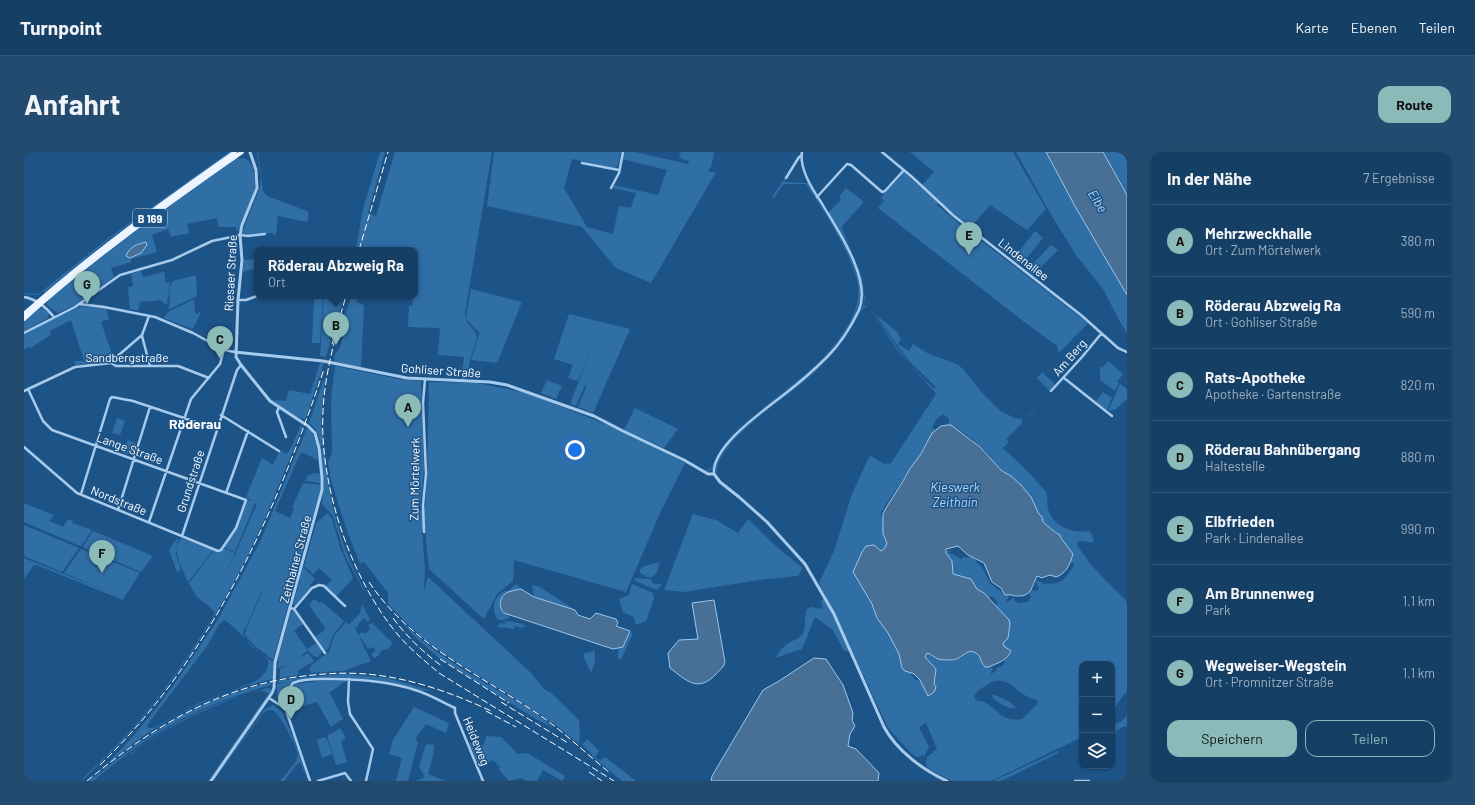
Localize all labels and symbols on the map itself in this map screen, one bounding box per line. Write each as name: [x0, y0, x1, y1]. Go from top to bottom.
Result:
water label: Elbe: [1085, 187, 1111, 216]
road number: B 169: [133, 209, 167, 227]
pin: E: [956, 222, 982, 255]
street label: Riesaer Straße: [221, 234, 239, 312]
street label: Lindenallee: [996, 235, 1052, 283]
pin: G: [74, 271, 100, 304]
pin: B: [323, 312, 349, 345]
pin: C: [207, 326, 233, 359]
street label: Am Berg: [1049, 336, 1089, 378]
street label: Sandbergstraße: [85, 350, 169, 364]
street label: Gohliser Straße: [401, 360, 481, 380]
pin: A: [395, 394, 421, 427]
district label: Röderau: [169, 415, 221, 432]
street label: Lange Straße: [95, 430, 165, 466]
street label: Zum Mörtelwerk: [406, 437, 422, 521]
your location: [565, 440, 585, 460]
street label: Grundstraße: [173, 448, 207, 514]
water label: Kieswerk Zeithain: [930, 479, 981, 510]
street label: Nordstraße: [89, 482, 149, 518]
street label: Zeithainer Straße: [277, 513, 313, 605]
pin: F: [89, 540, 115, 573]
pin: D: [278, 686, 304, 719]
street label: Heideweg: [461, 715, 493, 767]

